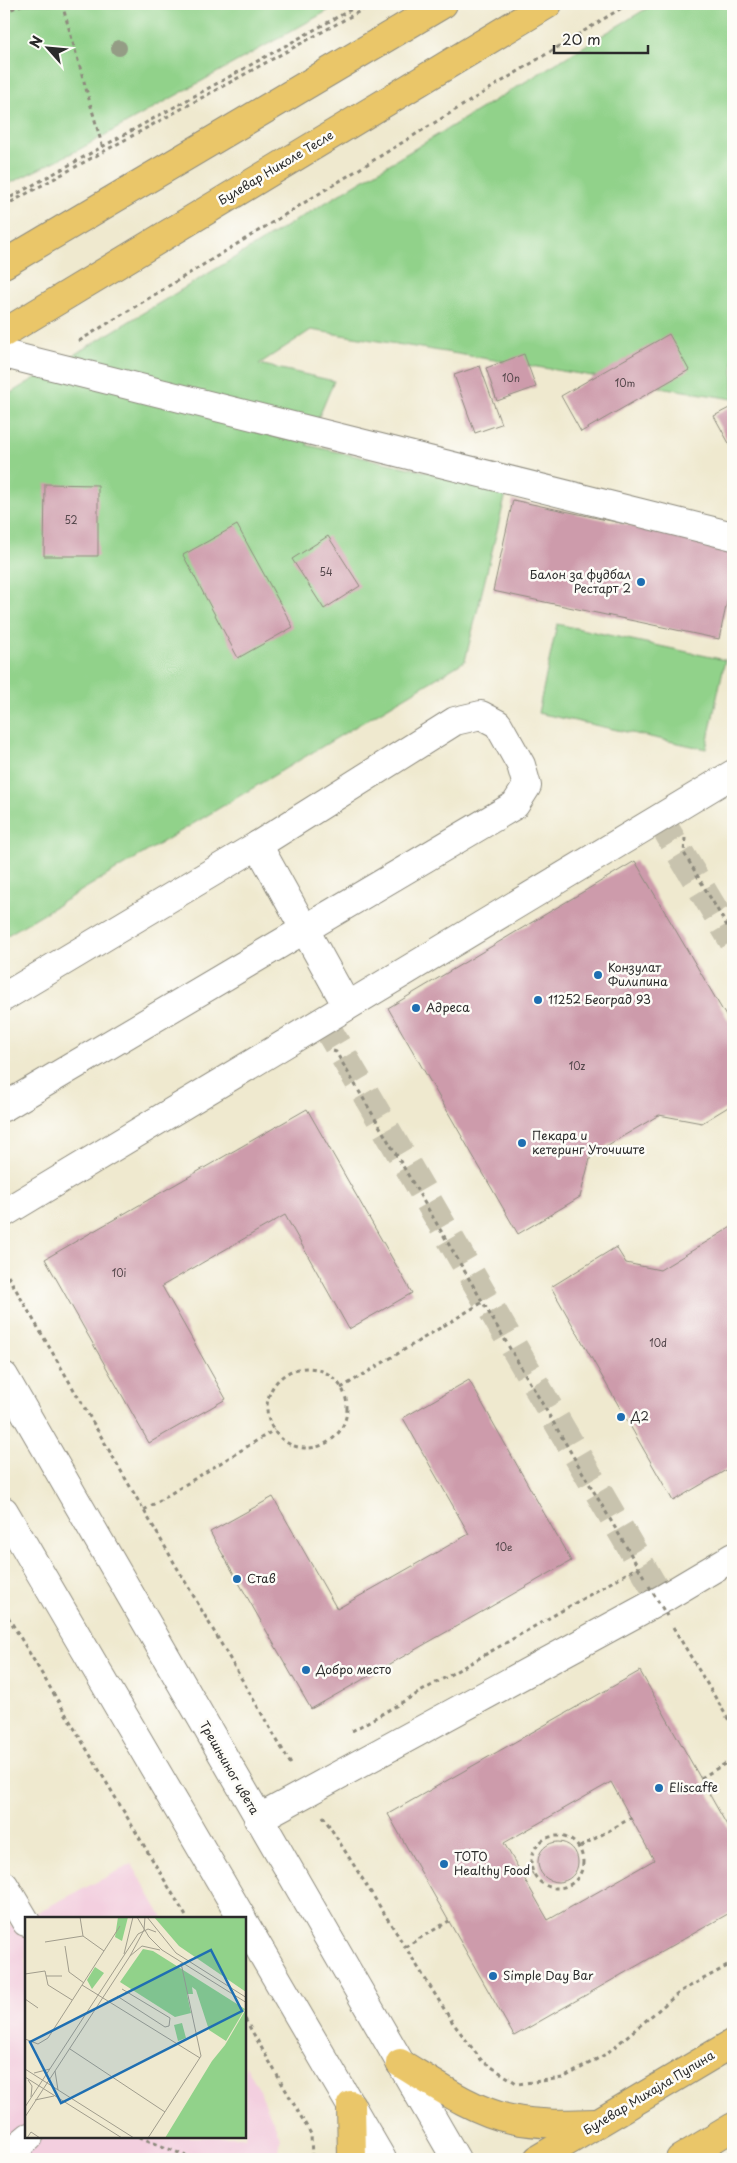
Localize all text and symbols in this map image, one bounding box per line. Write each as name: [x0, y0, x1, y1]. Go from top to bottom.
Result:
north arrow: [22, 22, 72, 72]
scale bar: [554, 22, 648, 54]
text: 20 m: [562, 27, 601, 50]
text: N: [24, 32, 48, 52]
street label: Булевар Николе Тесле: [214, 125, 337, 209]
house number: 10n: [502, 370, 520, 385]
house number: 10m: [615, 375, 635, 390]
house number: 52: [64, 512, 78, 527]
house number: 54: [319, 564, 333, 579]
place label: Балон за фудбал Рестарт 2: [530, 565, 631, 597]
marker: Балон за фудбал Рестарт 2: [635, 576, 647, 588]
place label: Конзулат Филипина: [608, 958, 668, 990]
marker: Конзулат Филипина: [592, 969, 604, 981]
place label: 11252 Београд 93: [548, 990, 651, 1008]
marker: 11252 Београд 93: [532, 994, 544, 1006]
place label: Адреса: [426, 998, 470, 1016]
marker: Адреса: [410, 1002, 422, 1014]
house number: 10z: [569, 1058, 586, 1073]
place label: Пекара и кетеринг Уточиште: [532, 1126, 645, 1158]
marker: Пекара и кетеринг Уточиште: [516, 1137, 528, 1149]
house number: 10i: [112, 1265, 126, 1280]
house number: 10d: [649, 1335, 667, 1350]
place label: Д2: [630, 1407, 649, 1425]
marker: Д2: [615, 1411, 627, 1423]
house number: 10e: [495, 1539, 513, 1554]
place label: Став: [247, 1569, 276, 1587]
marker: Став: [231, 1573, 243, 1585]
place label: Добро место: [315, 1660, 392, 1678]
marker: Добро место: [300, 1664, 312, 1676]
street label: Трешњиног цвета: [196, 1717, 264, 1818]
place label: Eliscaffe: [669, 1778, 718, 1796]
marker: Eliscaffe: [653, 1782, 665, 1794]
place label: TOTO Healthy Food: [454, 1847, 530, 1879]
marker: TOTO Healthy Food: [438, 1858, 450, 1870]
inset map: [25, 1917, 246, 2138]
place label: Simple Day Bar: [503, 1966, 594, 1984]
marker: Simple Day Bar: [487, 1970, 499, 1982]
street label: Булевар Михајла Пупина: [579, 2045, 718, 2139]

